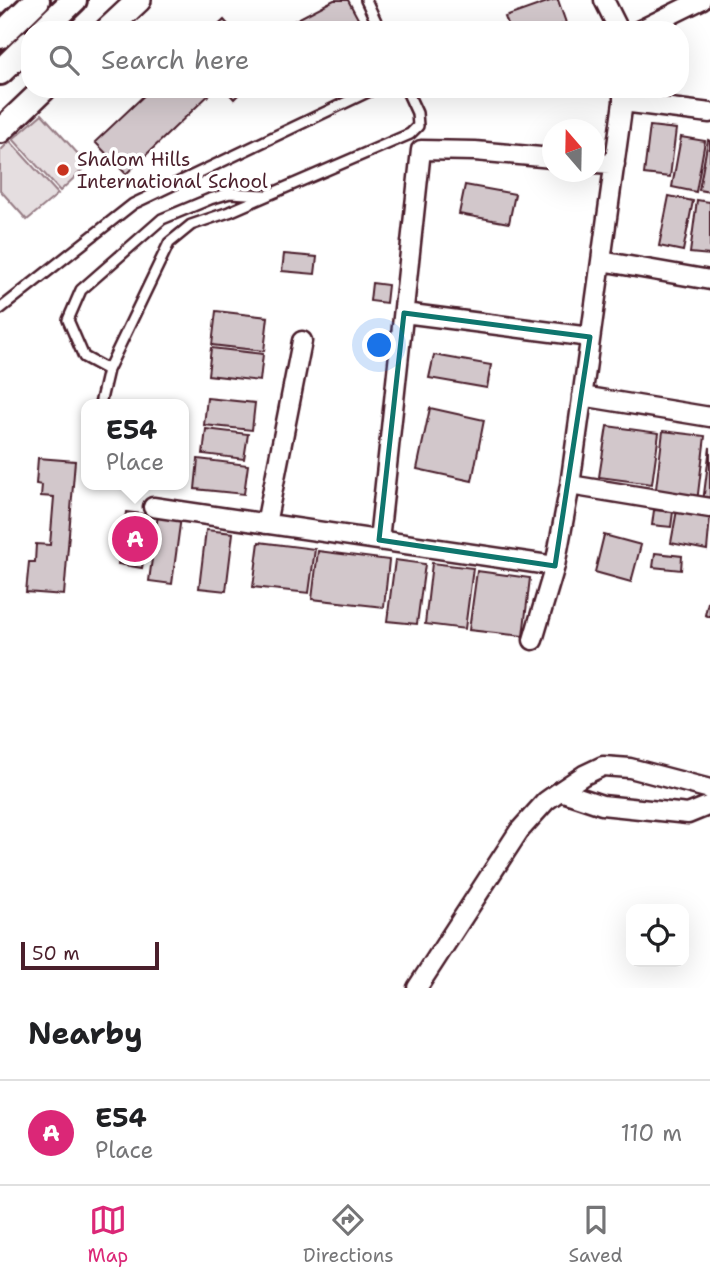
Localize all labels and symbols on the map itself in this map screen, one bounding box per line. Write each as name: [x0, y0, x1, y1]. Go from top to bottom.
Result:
north arrow: [542, 119, 605, 182]
place label: Shalom Hills International School: [77, 147, 268, 194]
marker: Shalom Hills International School: [55, 162, 71, 178]
your location: [362, 328, 396, 362]
pin: A: [112, 513, 158, 565]
scale bar: [21, 939, 159, 971]

